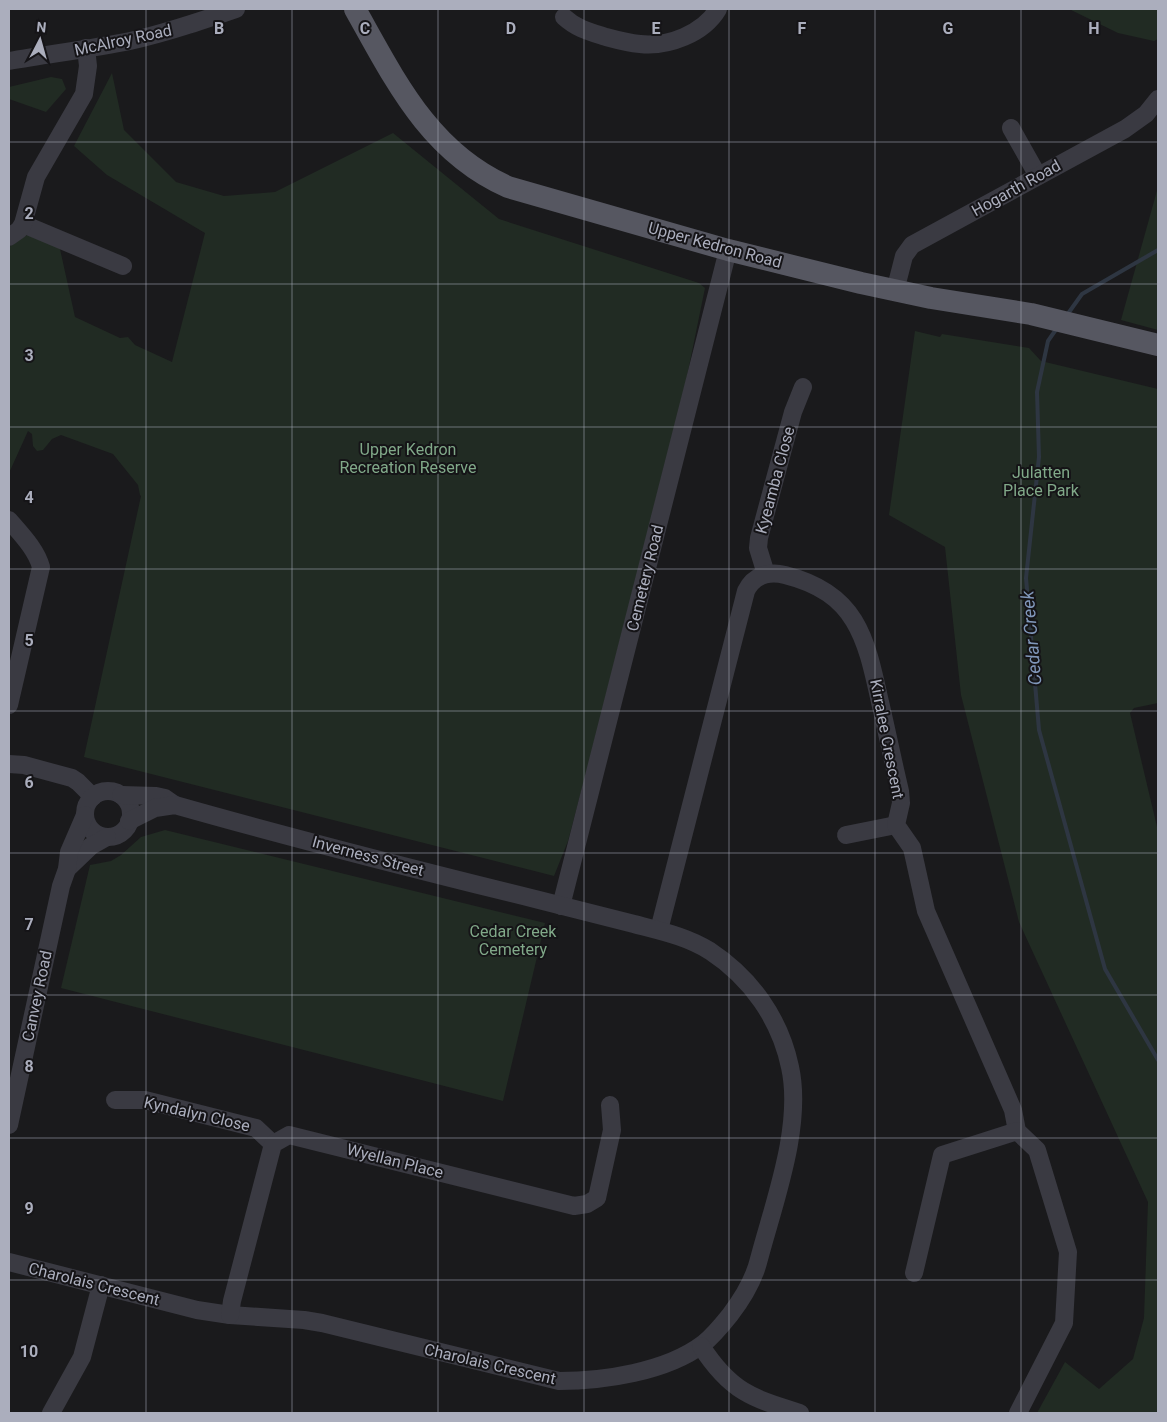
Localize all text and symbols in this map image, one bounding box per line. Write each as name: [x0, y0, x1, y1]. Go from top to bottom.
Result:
north arrow: [15, 15, 65, 65]
text: N: [36, 19, 47, 36]
text: B: [214, 19, 224, 38]
text: C: [360, 19, 370, 38]
text: D: [506, 19, 516, 38]
text: E: [652, 19, 661, 38]
text: F: [798, 19, 807, 38]
text: G: [943, 19, 954, 38]
text: H: [1088, 19, 1100, 38]
street label: McAlroy Road: [73, 20, 173, 60]
street label: Hogarth Road: [968, 156, 1064, 220]
text: 2: [24, 204, 34, 223]
street label: Upper Kedron Road: [646, 218, 784, 272]
text: 3: [24, 346, 34, 365]
street label: Kyeamba Close: [752, 424, 798, 536]
park label: Upper Kedron Recreation Reserve: [339, 440, 477, 477]
park label: Julatten Place Park: [1003, 463, 1080, 500]
text: 4: [24, 488, 34, 507]
street label: Cemetery Road: [623, 523, 667, 633]
water label: Cedar Creek: [1016, 589, 1046, 686]
text: 5: [24, 631, 34, 650]
street label: Kirralee Crescent: [866, 678, 908, 800]
text: 6: [24, 773, 34, 792]
street label: Inverness Street: [310, 832, 426, 880]
text: 7: [24, 915, 34, 934]
park label: Cedar Creek Cemetery: [470, 922, 557, 959]
street label: Canvey Road: [18, 949, 56, 1043]
text: 8: [24, 1057, 34, 1076]
street label: Kyndalyn Close: [142, 1093, 252, 1135]
street label: Wyellan Place: [345, 1140, 445, 1182]
text: 9: [24, 1199, 34, 1218]
street label: Charolais Crescent: [27, 1259, 161, 1309]
street label: Charolais Crescent: [422, 1340, 558, 1388]
text: 10: [20, 1342, 38, 1361]

